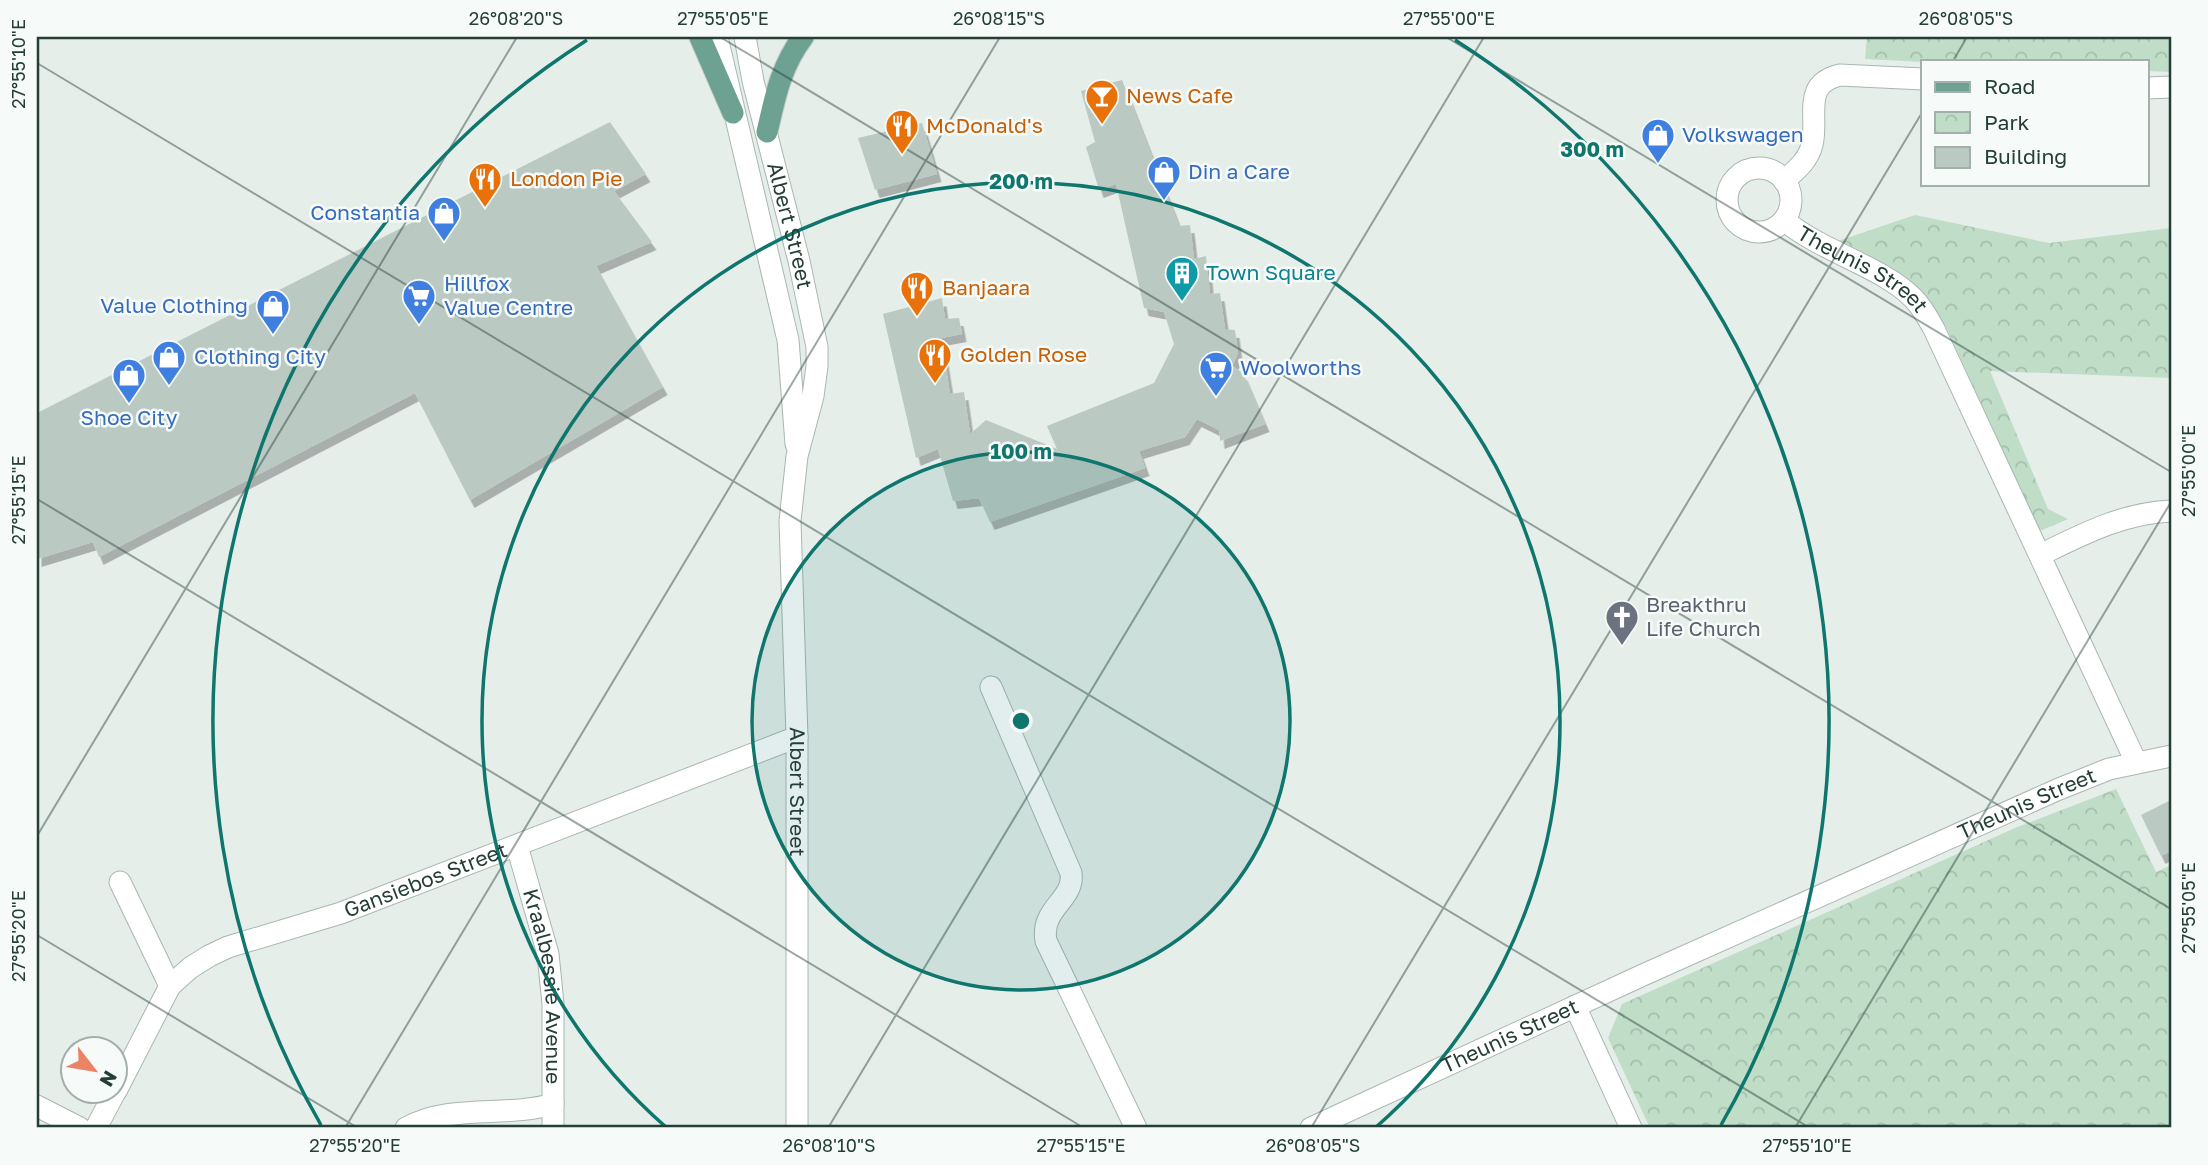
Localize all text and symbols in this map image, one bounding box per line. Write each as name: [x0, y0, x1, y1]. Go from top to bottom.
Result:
text: 26°08'20"S: [469, 7, 563, 29]
text: 27°55'05"E: [677, 7, 769, 29]
text: 26°08'15"S: [953, 7, 1045, 29]
text: 27°55'00"E: [1403, 7, 1495, 29]
text: 26°08'05"S: [1919, 7, 2013, 29]
text: 27°55'10"E: [7, 19, 29, 109]
legend: [1921, 60, 2148, 186]
text: Road: [1984, 73, 2035, 99]
bar icon: News Cafe: [1083, 77, 1121, 126]
place label: News Cafe: [1126, 82, 1233, 108]
restaurant icon: McDonald's: [883, 107, 921, 156]
text: Park: [1984, 109, 2030, 135]
place label: McDonald's: [926, 112, 1043, 138]
shop icon: Volkswagen: [1639, 116, 1677, 165]
place label: Volkswagen: [1682, 121, 1804, 147]
text: 300 m: [1560, 136, 1624, 162]
text: Building: [1984, 143, 2067, 169]
shop icon: Din a Care: [1145, 153, 1183, 202]
place label: Din a Care: [1188, 158, 1290, 184]
street label: Albert Street: [762, 159, 819, 291]
restaurant icon: London Pie: [466, 160, 504, 209]
place label: London Pie: [510, 165, 623, 191]
text: 200 m: [989, 168, 1053, 194]
shop icon: Constantia: [425, 194, 463, 243]
place label: Constantia: [310, 199, 420, 225]
street label: Theunis Street: [1793, 219, 1934, 317]
building icon: Town Square: [1163, 254, 1201, 303]
place label: Town Square: [1206, 259, 1336, 285]
restaurant icon: Banjaara: [898, 269, 936, 318]
place label: Hillfox Value Centre: [444, 270, 573, 320]
place label: Banjaara: [942, 274, 1030, 300]
supermarket icon: Hillfox Value Centre: [400, 277, 438, 326]
shop icon: Value Clothing: [254, 287, 292, 336]
place label: Value Clothing: [100, 292, 248, 318]
restaurant icon: Golden Rose: [916, 336, 954, 385]
shop icon: Clothing City: [150, 338, 188, 387]
place label: Golden Rose: [960, 341, 1087, 367]
place label: Clothing City: [194, 343, 326, 369]
supermarket icon: Woolworths: [1197, 349, 1235, 398]
place label: Woolworths: [1240, 354, 1362, 380]
shop icon: Shoe City: [110, 356, 148, 405]
place label: Shoe City: [81, 404, 178, 430]
text: 27°55'00"E: [2177, 425, 2199, 517]
text: 100 m: [990, 438, 1052, 464]
text: 27°55'15"E: [7, 455, 29, 545]
place label: Breakthru Life Church: [1646, 591, 1761, 641]
church icon: Breakthru Life Church: [1603, 598, 1641, 647]
centre of rings: [1009, 709, 1033, 733]
street label: Albert Street: [785, 726, 811, 857]
street label: Theunis Street: [1954, 762, 2099, 845]
street label: Gansiebos Street: [340, 836, 510, 923]
text: 27°55'05"E: [2177, 862, 2199, 954]
street label: Kraalbessie Avenue: [518, 886, 567, 1084]
text: 27°55'20"E: [7, 890, 29, 982]
street label: Theunis Street: [1437, 993, 1582, 1078]
north arrow: [60, 1036, 130, 1106]
text: N: [95, 1067, 123, 1091]
text: 27°55'20"E: [309, 1134, 401, 1156]
text: 26°08'10"S: [783, 1134, 875, 1156]
text: 27°55'15"E: [1036, 1134, 1126, 1156]
text: 26°08'05"S: [1266, 1134, 1360, 1156]
text: 27°55'10"E: [1762, 1134, 1852, 1156]

